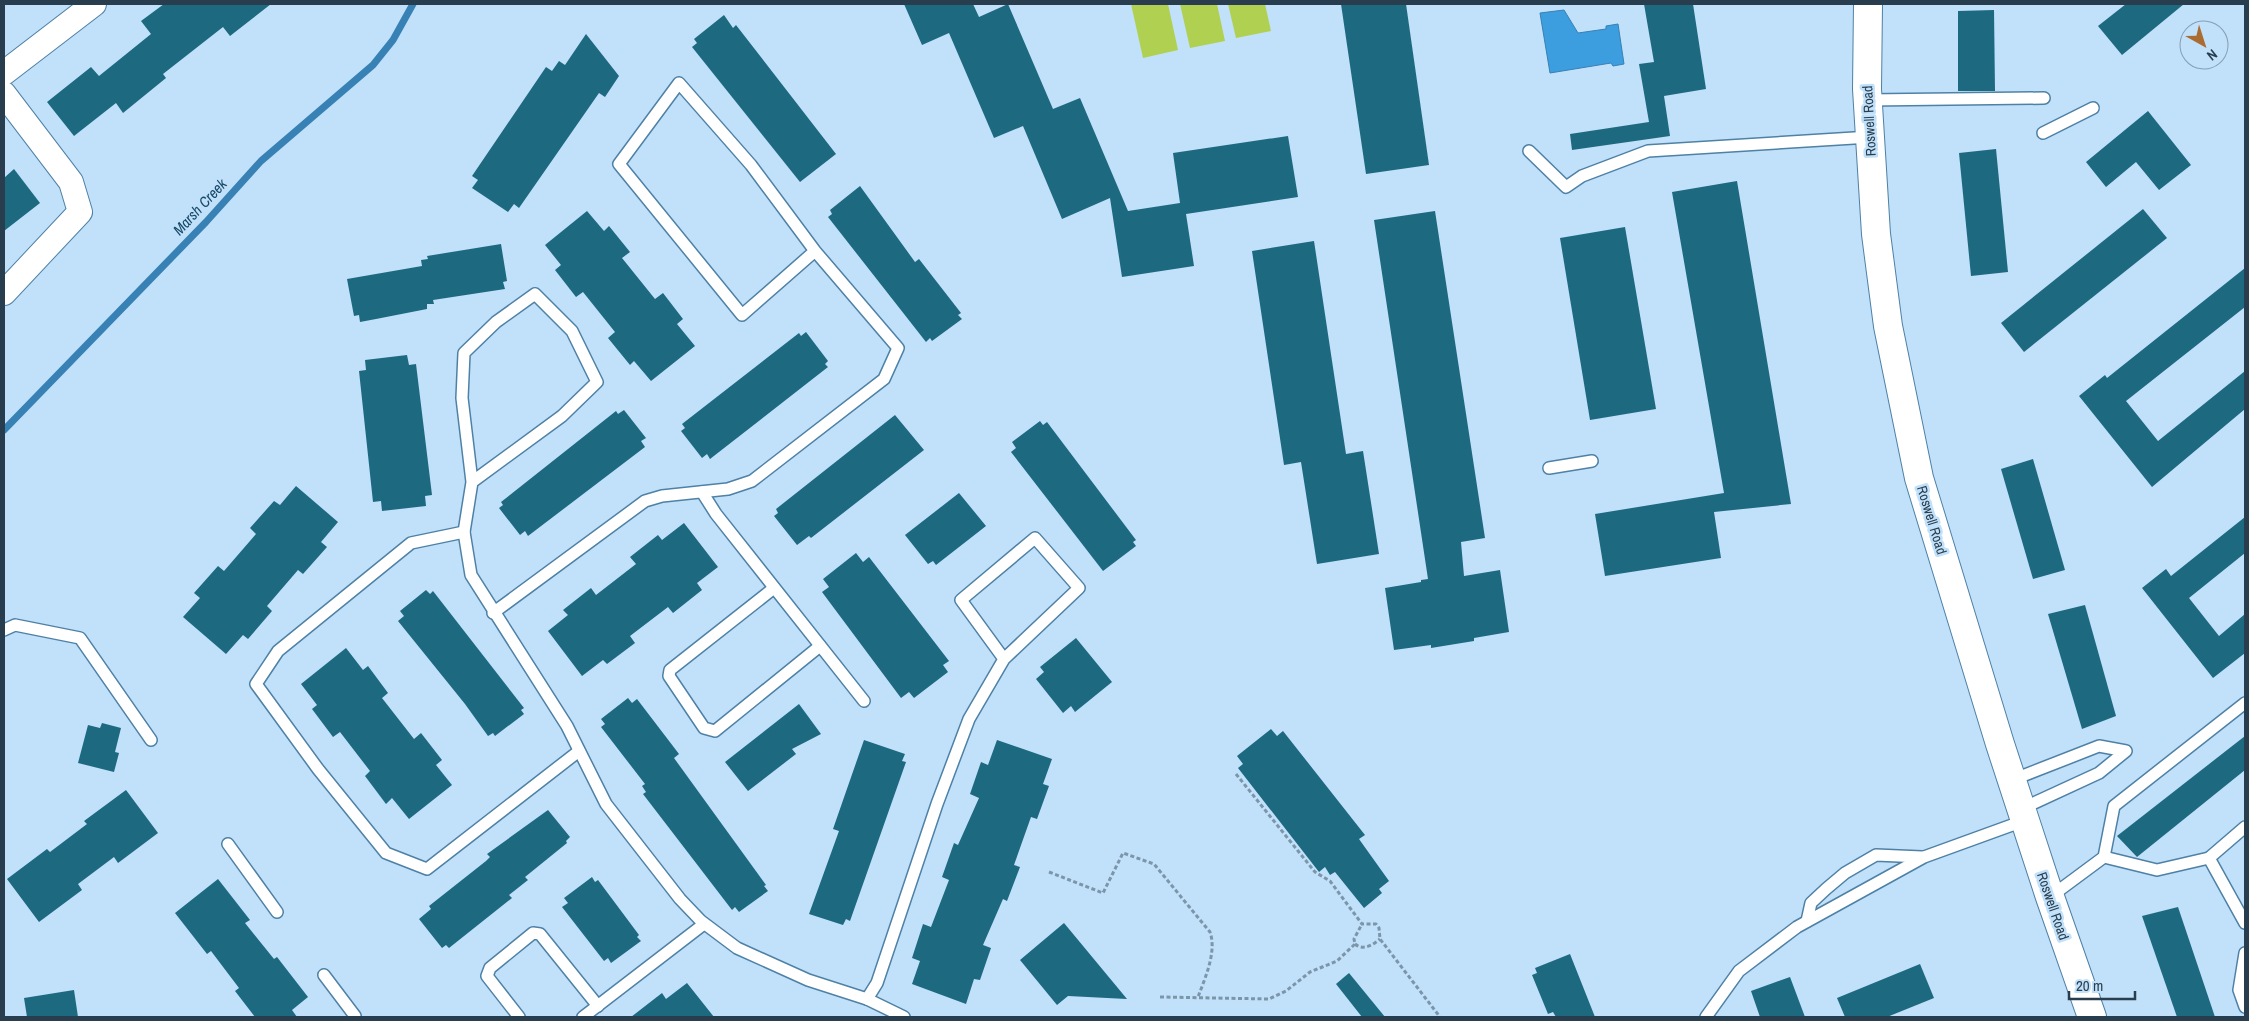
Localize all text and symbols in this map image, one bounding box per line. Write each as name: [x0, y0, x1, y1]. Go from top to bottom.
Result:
north arrow: [2179, 20, 2229, 70]
text: N: [2203, 45, 2221, 65]
street label: Roswell Road: [1858, 85, 1880, 157]
water label: Marsh Creek: [168, 173, 232, 240]
street label: Roswell Road: [1913, 484, 1951, 556]
street label: Roswell Road: [2033, 870, 2073, 942]
scale bar: [2069, 968, 2135, 1000]
text: 20 m: [2076, 975, 2103, 996]

